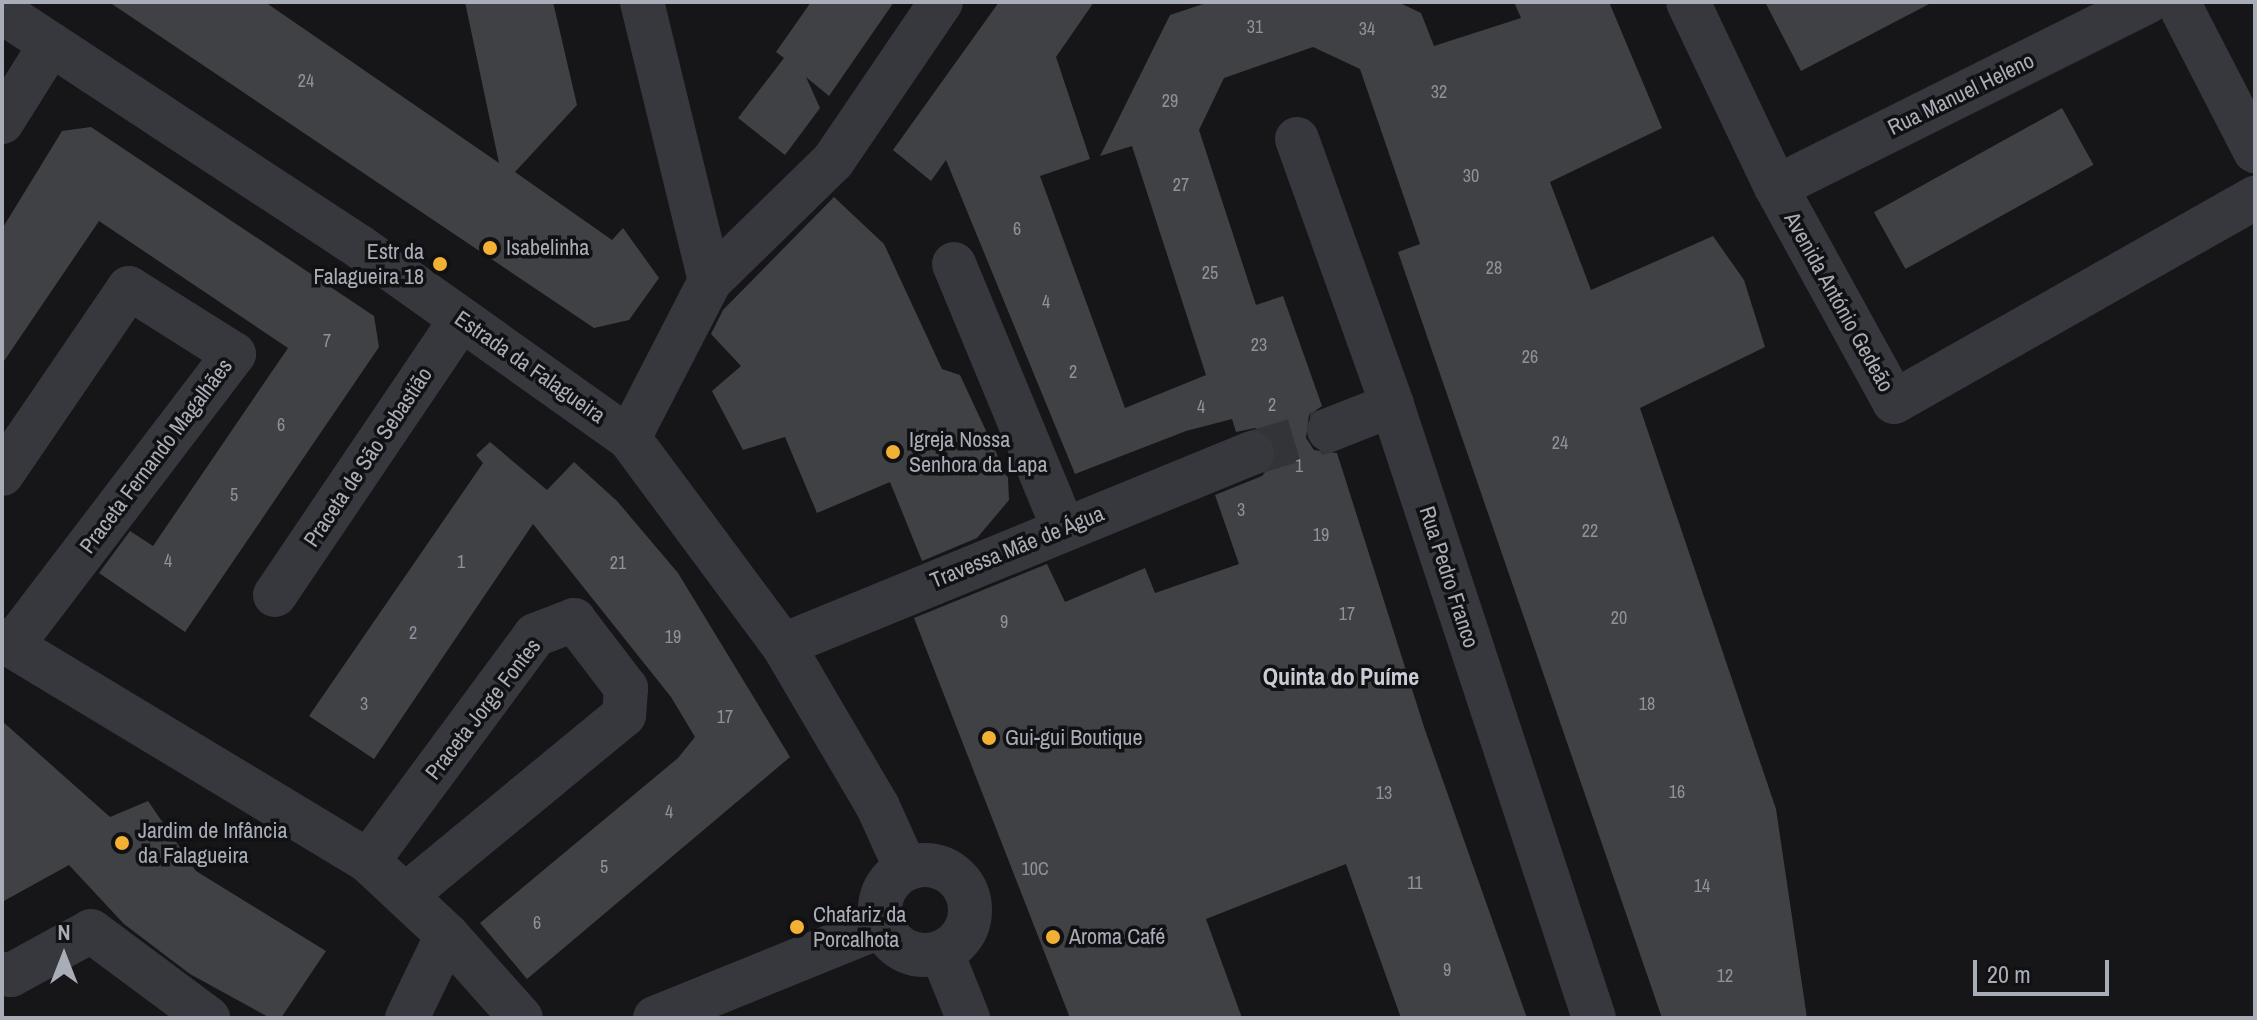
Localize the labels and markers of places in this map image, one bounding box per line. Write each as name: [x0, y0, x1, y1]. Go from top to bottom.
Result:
place label: Isabelinha: [506, 235, 589, 261]
place label: Estr da Falagueira 18: [314, 238, 424, 290]
marker: Isabelinha: [481, 239, 499, 257]
marker: Estr da Falagueira 18: [431, 255, 449, 273]
place label: Igreja Nossa Senhora da Lapa: [909, 426, 1047, 478]
marker: Igreja Nossa Senhora da Lapa: [884, 443, 902, 461]
place label: Gui-gui Boutique: [1005, 725, 1142, 751]
marker: Gui-gui Boutique: [980, 729, 998, 747]
place label: Jardim de Infância da Falagueira: [138, 817, 287, 868]
marker: Jardim de Infância da Falagueira: [113, 834, 131, 852]
place label: Chafariz da Porcalhota: [813, 901, 906, 952]
marker: Chafariz da Porcalhota: [788, 918, 806, 936]
place label: Aroma Café: [1069, 924, 1165, 950]
marker: Aroma Café: [1044, 928, 1062, 946]

